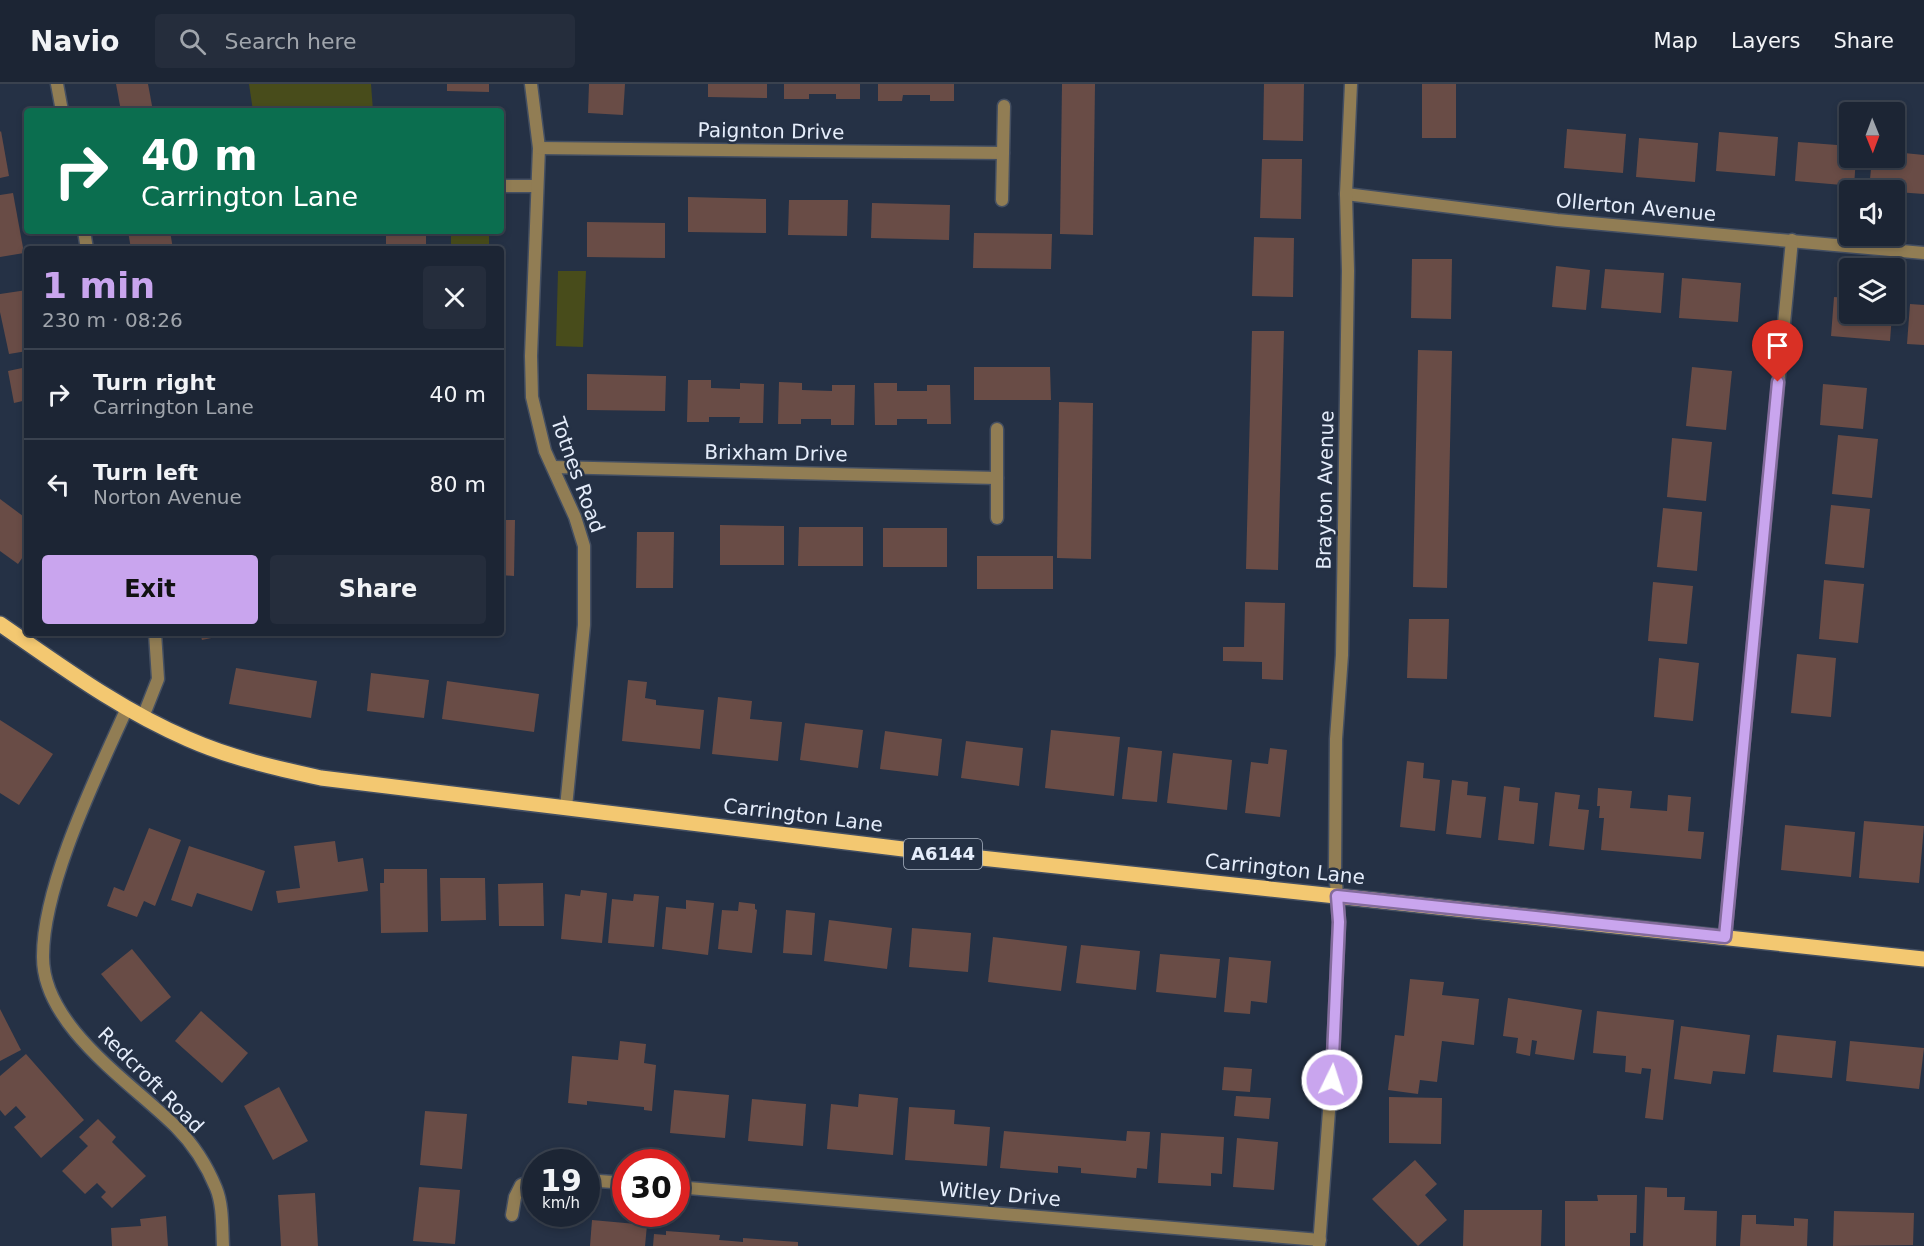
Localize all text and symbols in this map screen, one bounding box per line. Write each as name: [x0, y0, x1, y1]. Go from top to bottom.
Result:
search box: [155, 14, 575, 68]
text: Navio: [30, 25, 119, 58]
icon: search: [176, 25, 209, 58]
text: Search here: [224, 29, 357, 54]
text: Map: [1654, 29, 1698, 53]
text: Layers: [1731, 29, 1800, 53]
text: Share: [1833, 29, 1894, 53]
north arrow: [1839, 102, 1905, 168]
map controls: [1839, 102, 1905, 324]
street label: Paignton Drive: [697, 118, 845, 144]
text: 40 m: [141, 131, 258, 180]
icon: right: [42, 132, 120, 210]
button: sound: [1839, 180, 1905, 246]
text: Carrington Lane: [141, 181, 358, 212]
street label: Ollerton Avenue: [1555, 188, 1717, 226]
button: layers: [1839, 258, 1905, 324]
text: 1 min: [42, 265, 155, 306]
button: close: [423, 266, 486, 329]
text: 230 m · 08:26: [42, 308, 183, 332]
pin: [1752, 320, 1803, 382]
icon: arrive: [1761, 329, 1794, 362]
text: Turn right: [93, 370, 216, 395]
icon: right: [42, 378, 75, 411]
text: 40 m: [430, 382, 486, 407]
text: Carrington Lane: [93, 395, 254, 419]
street label: Brayton Avenue: [1312, 410, 1338, 570]
street label: Totnes Road: [546, 413, 610, 536]
street label: Brixham Drive: [704, 440, 848, 466]
text: Turn left: [93, 460, 198, 485]
icon: left: [42, 468, 75, 501]
text: 80 m: [430, 472, 486, 497]
text: Norton Avenue: [93, 485, 242, 509]
button: Exit: [42, 555, 258, 624]
button: Share: [270, 555, 486, 624]
street label: Carrington Lane: [722, 793, 884, 837]
road number: A6144: [904, 839, 982, 869]
street label: Carrington Lane: [1204, 849, 1366, 889]
street label: Redcroft Road: [93, 1022, 209, 1138]
position arrow: [1300, 1048, 1364, 1112]
speed limit sign: 30: [612, 1149, 690, 1227]
text: 19: [540, 1163, 582, 1198]
street label: Witley Drive: [938, 1177, 1062, 1211]
text: km/h: [542, 1194, 580, 1212]

